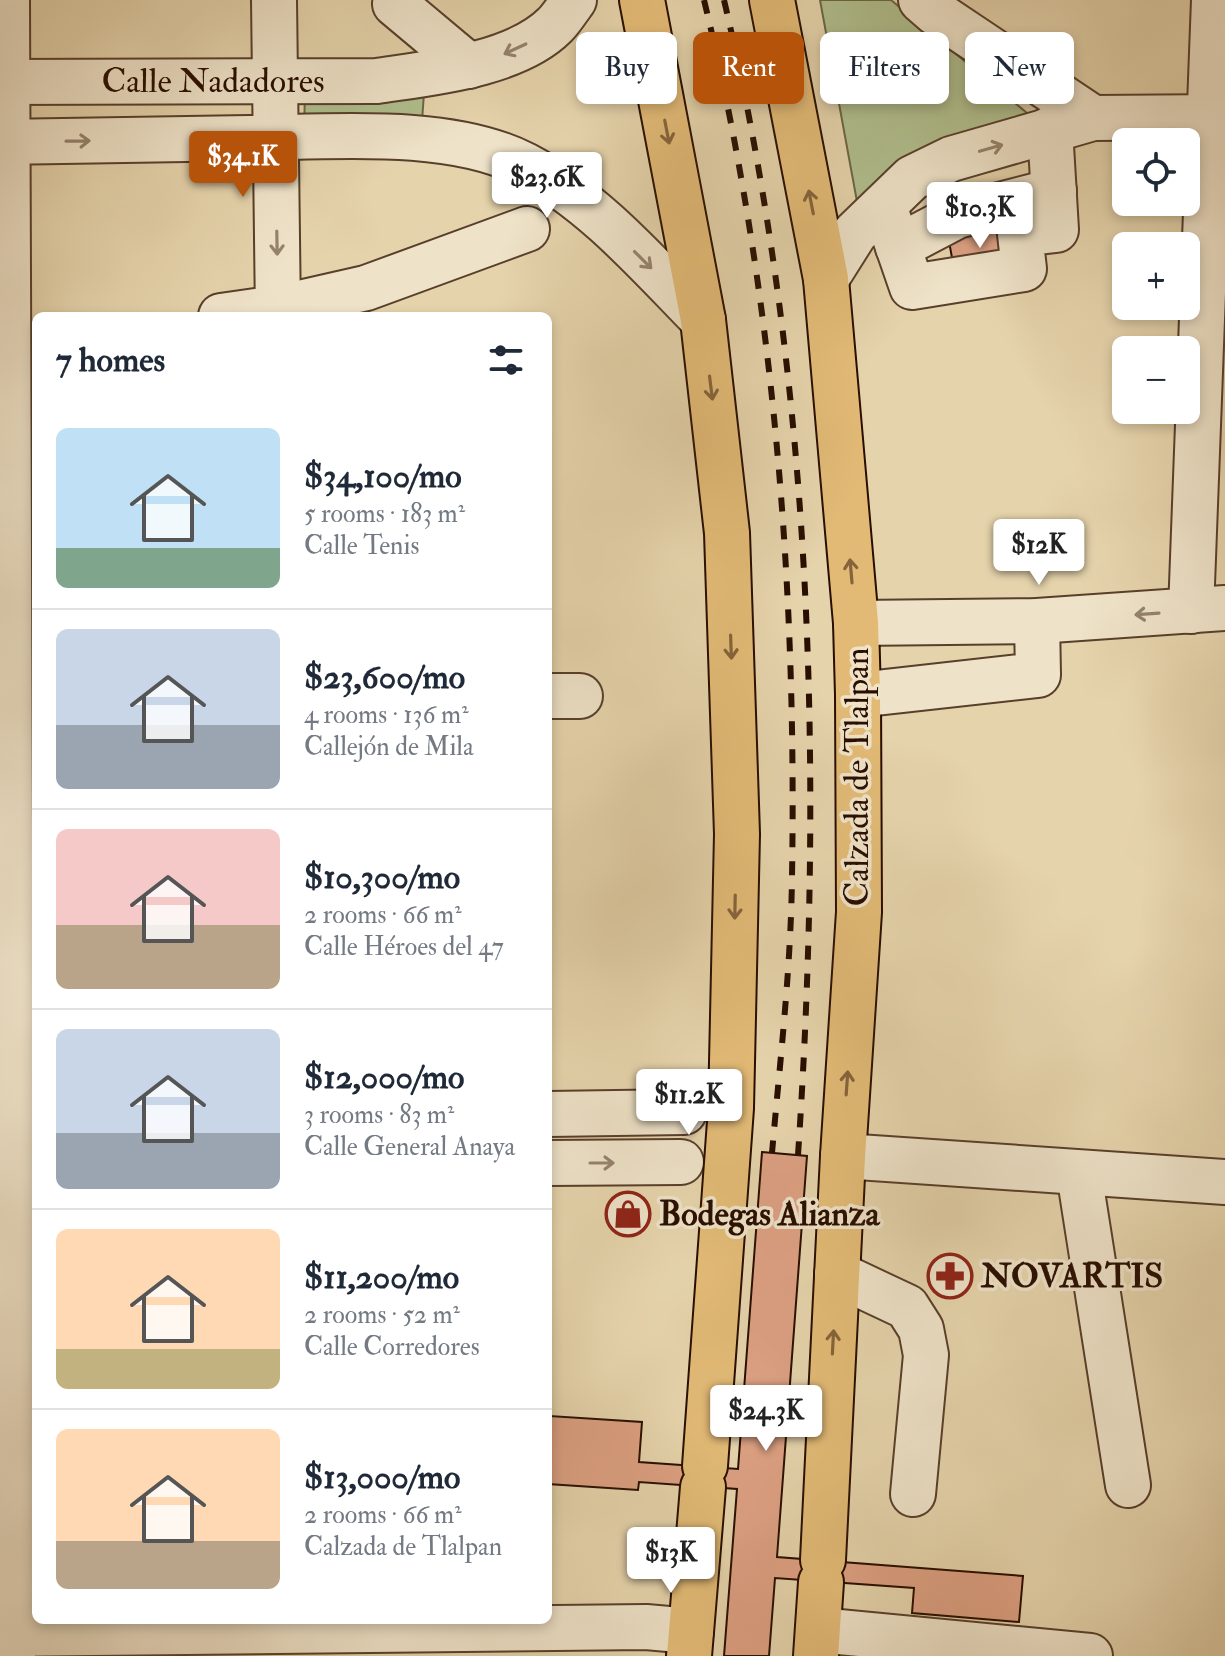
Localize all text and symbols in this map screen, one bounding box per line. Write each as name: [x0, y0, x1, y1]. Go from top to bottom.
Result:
chip: Buy: [576, 32, 677, 104]
chip: Rent: [693, 32, 804, 104]
chip: Filters: [820, 32, 949, 104]
chip: New: [965, 32, 1074, 104]
one-way arrow: [504, 42, 528, 57]
street label: Calle Nadadores: [101, 60, 325, 103]
one-way arrow: [660, 118, 675, 144]
map controls: [1112, 128, 1200, 424]
button: locate: [1112, 128, 1200, 216]
pin: $34.1K: [178, 131, 308, 199]
one-way arrow: [64, 133, 91, 148]
one-way arrow: [977, 140, 1003, 155]
text: $34.1K: [207, 141, 279, 173]
pin: $23.6K: [482, 152, 612, 220]
text: $23.6K: [510, 162, 584, 194]
pin: $10.3K: [915, 182, 1045, 250]
one-way arrow: [802, 190, 817, 215]
text: $10.3K: [945, 192, 1015, 224]
one-way arrow: [269, 229, 285, 256]
button: +: [1112, 232, 1200, 320]
one-way arrow: [633, 250, 653, 269]
button: −: [1112, 336, 1200, 424]
icon: filters: [484, 338, 528, 382]
text: 7 homes: [56, 339, 165, 382]
one-way arrow: [703, 374, 718, 401]
text: $34,100/mo: [304, 455, 462, 498]
icon: home: [120, 460, 216, 556]
text: 5 rooms · 183 m²: [304, 498, 465, 530]
pin: $12K: [992, 519, 1086, 587]
text: $12K: [1011, 529, 1067, 561]
text: Calle Tenis: [304, 530, 419, 562]
one-way arrow: [844, 558, 859, 585]
one-way arrow: [1134, 607, 1161, 622]
one-way arrow: [723, 633, 738, 660]
street label: Calzada de Tlalpan: [836, 647, 879, 907]
text: $23,600/mo: [304, 656, 465, 699]
icon: home: [120, 661, 216, 757]
text: 4 rooms · 136 m²: [304, 699, 469, 731]
text: Callejón de Mila: [304, 731, 474, 763]
text: $10,300/mo: [304, 856, 460, 899]
icon: home: [120, 861, 216, 957]
one-way arrow: [728, 893, 743, 920]
text: 2 rooms · 66 m²: [304, 899, 462, 931]
text: Calle Héroes del 47: [304, 931, 504, 963]
text: $12,000/mo: [304, 1056, 464, 1099]
icon: home: [120, 1061, 216, 1157]
pin: $11.2K: [624, 1069, 754, 1137]
one-way arrow: [840, 1070, 855, 1097]
text: $11.2K: [654, 1079, 724, 1111]
text: 3 rooms · 83 m²: [304, 1099, 454, 1131]
text: Calle General Anaya: [304, 1131, 515, 1163]
one-way arrow: [588, 1155, 615, 1170]
shop icon: Bodegas Alianza: [604, 1190, 652, 1238]
place label: Bodegas Alianza: [659, 1193, 880, 1236]
pharmacy icon: NOVARTIS: [926, 1252, 974, 1300]
place label: NOVARTIS: [980, 1255, 1163, 1298]
text: $11,200/mo: [304, 1256, 459, 1299]
icon: home: [120, 1261, 216, 1357]
text: 2 rooms · 52 m²: [304, 1299, 460, 1331]
one-way arrow: [826, 1329, 841, 1356]
text: Calle Corredores: [304, 1331, 480, 1363]
pin: $24.3K: [701, 1385, 831, 1453]
text: $24.3K: [728, 1395, 804, 1427]
text: $13,000/mo: [304, 1456, 460, 1499]
icon: home: [120, 1461, 216, 1557]
text: 2 rooms · 66 m²: [304, 1499, 462, 1531]
pin: $13K: [624, 1527, 718, 1595]
text: Calzada de Tlalpan: [304, 1531, 502, 1563]
text: $13K: [645, 1537, 697, 1569]

